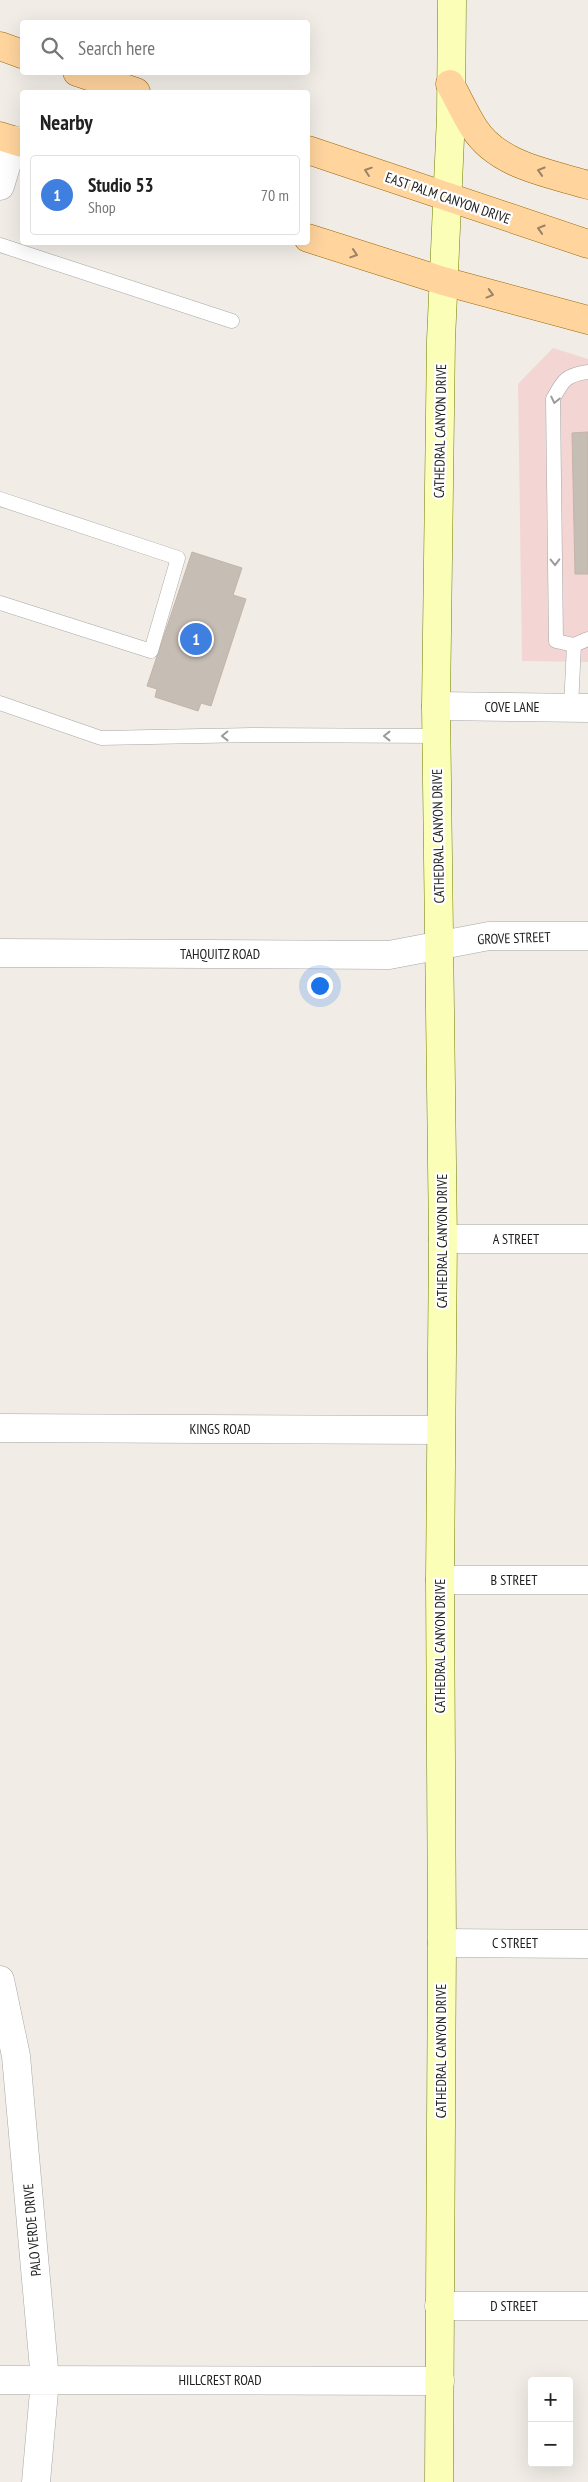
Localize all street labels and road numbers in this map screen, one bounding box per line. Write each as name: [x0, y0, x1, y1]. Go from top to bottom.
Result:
street label: EAST PALM CANYON DRIVE: [383, 168, 513, 228]
street label: CATHEDRAL CANYON DRIVE: [430, 364, 450, 498]
street label: COVE LANE: [485, 698, 539, 716]
street label: CATHEDRAL CANYON DRIVE: [428, 769, 448, 903]
street label: GROVE STREET: [477, 928, 552, 948]
street label: TAHQUITZ ROAD: [180, 945, 260, 963]
street label: CATHEDRAL CANYON DRIVE: [433, 1174, 451, 1308]
street label: A STREET: [493, 1230, 540, 1248]
street label: KINGS ROAD: [189, 1420, 251, 1438]
street label: B STREET: [491, 1571, 538, 1589]
street label: CATHEDRAL CANYON DRIVE: [431, 1579, 449, 1713]
street label: C STREET: [492, 1934, 539, 1952]
street label: CATHEDRAL CANYON DRIVE: [432, 1984, 450, 2118]
street label: PALO VERDE DRIVE: [19, 2183, 45, 2277]
street label: D STREET: [490, 2297, 539, 2315]
street label: HILLCREST ROAD: [178, 2371, 262, 2389]

